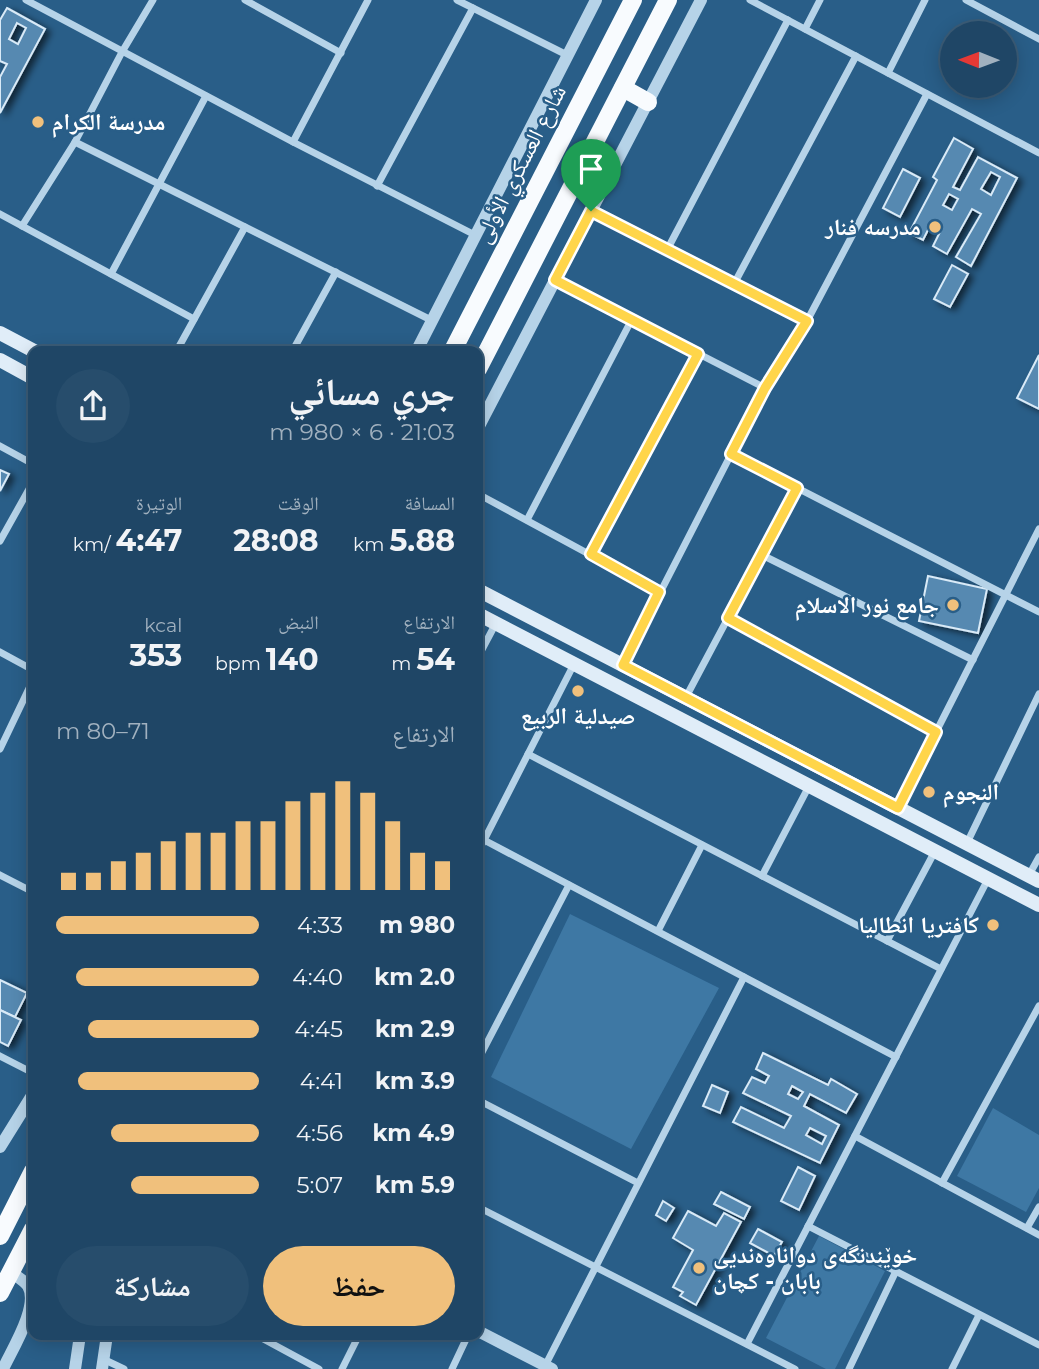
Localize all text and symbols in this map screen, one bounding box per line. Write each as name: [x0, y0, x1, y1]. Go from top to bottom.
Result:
north arrow: [940, 21, 1017, 98]
map controls: [940, 21, 1017, 98]
street label: شارع العسكري الأولى: [468, 80, 576, 250]
place label: مدرسة الكرام: [52, 108, 165, 138]
marker: مدرسة الكرام: [30, 114, 46, 130]
pin: [561, 139, 621, 211]
icon: arrive: [572, 150, 610, 188]
place label: مدرسه فنار: [824, 213, 921, 241]
marker: مدرسه فنار: [927, 219, 943, 235]
text: جري مسائي: [288, 368, 455, 415]
button: share: [56, 369, 130, 443]
text: 21:03 · 6 × 980 m: [269, 418, 455, 446]
text: الوتيرة: [136, 492, 182, 515]
text: الوقت: [278, 492, 319, 515]
text: المسافة: [405, 492, 455, 515]
text: 4:47: [116, 522, 182, 559]
text: 28:08: [233, 522, 319, 559]
text: 5.88: [389, 522, 455, 559]
text: /km: [73, 533, 116, 556]
text: km: [353, 533, 389, 556]
place label: جامع نور الاسلام: [795, 591, 939, 621]
marker: جامع نور الاسلام: [945, 597, 961, 613]
text: النبض: [278, 611, 319, 634]
text: الارتفاع: [403, 611, 455, 634]
text: kcal: [144, 614, 182, 637]
text: 353: [129, 637, 182, 674]
text: 140: [266, 641, 319, 678]
text: 54: [416, 641, 455, 678]
text: bpm: [215, 652, 266, 675]
text: m: [391, 652, 416, 675]
marker: صيدلية الربيع: [570, 683, 586, 699]
place label: صيدلية الربيع: [521, 702, 635, 731]
text: 71–80 m: [56, 717, 150, 745]
text: الارتفاع: [392, 720, 455, 748]
place label: النجوم: [943, 778, 999, 808]
marker: النجوم: [921, 784, 937, 800]
text: 4:33: [297, 911, 343, 939]
text: 980 m: [379, 911, 455, 939]
place label: كافتريا انطاليا: [858, 911, 979, 939]
marker: كافتريا انطاليا: [985, 917, 1001, 933]
text: 4:40: [292, 963, 343, 991]
text: 2.0 km: [374, 963, 455, 991]
text: 4:45: [295, 1015, 343, 1043]
text: 2.9 km: [375, 1015, 455, 1043]
text: 4:41: [300, 1067, 343, 1095]
text: 3.9 km: [375, 1067, 455, 1095]
text: 4:56: [296, 1119, 343, 1147]
text: 4.9 km: [372, 1119, 455, 1147]
text: 5:07: [297, 1171, 343, 1199]
text: 5.9 km: [375, 1171, 455, 1199]
place label: خوێندنگەی دواناوەندیی بابان - کچان: [713, 1241, 917, 1295]
button: مشاركة: [56, 1246, 249, 1326]
button: حفظ: [263, 1246, 455, 1326]
marker: خوێندنگەی دواناوەندیی بابان - کچان: [691, 1260, 707, 1276]

